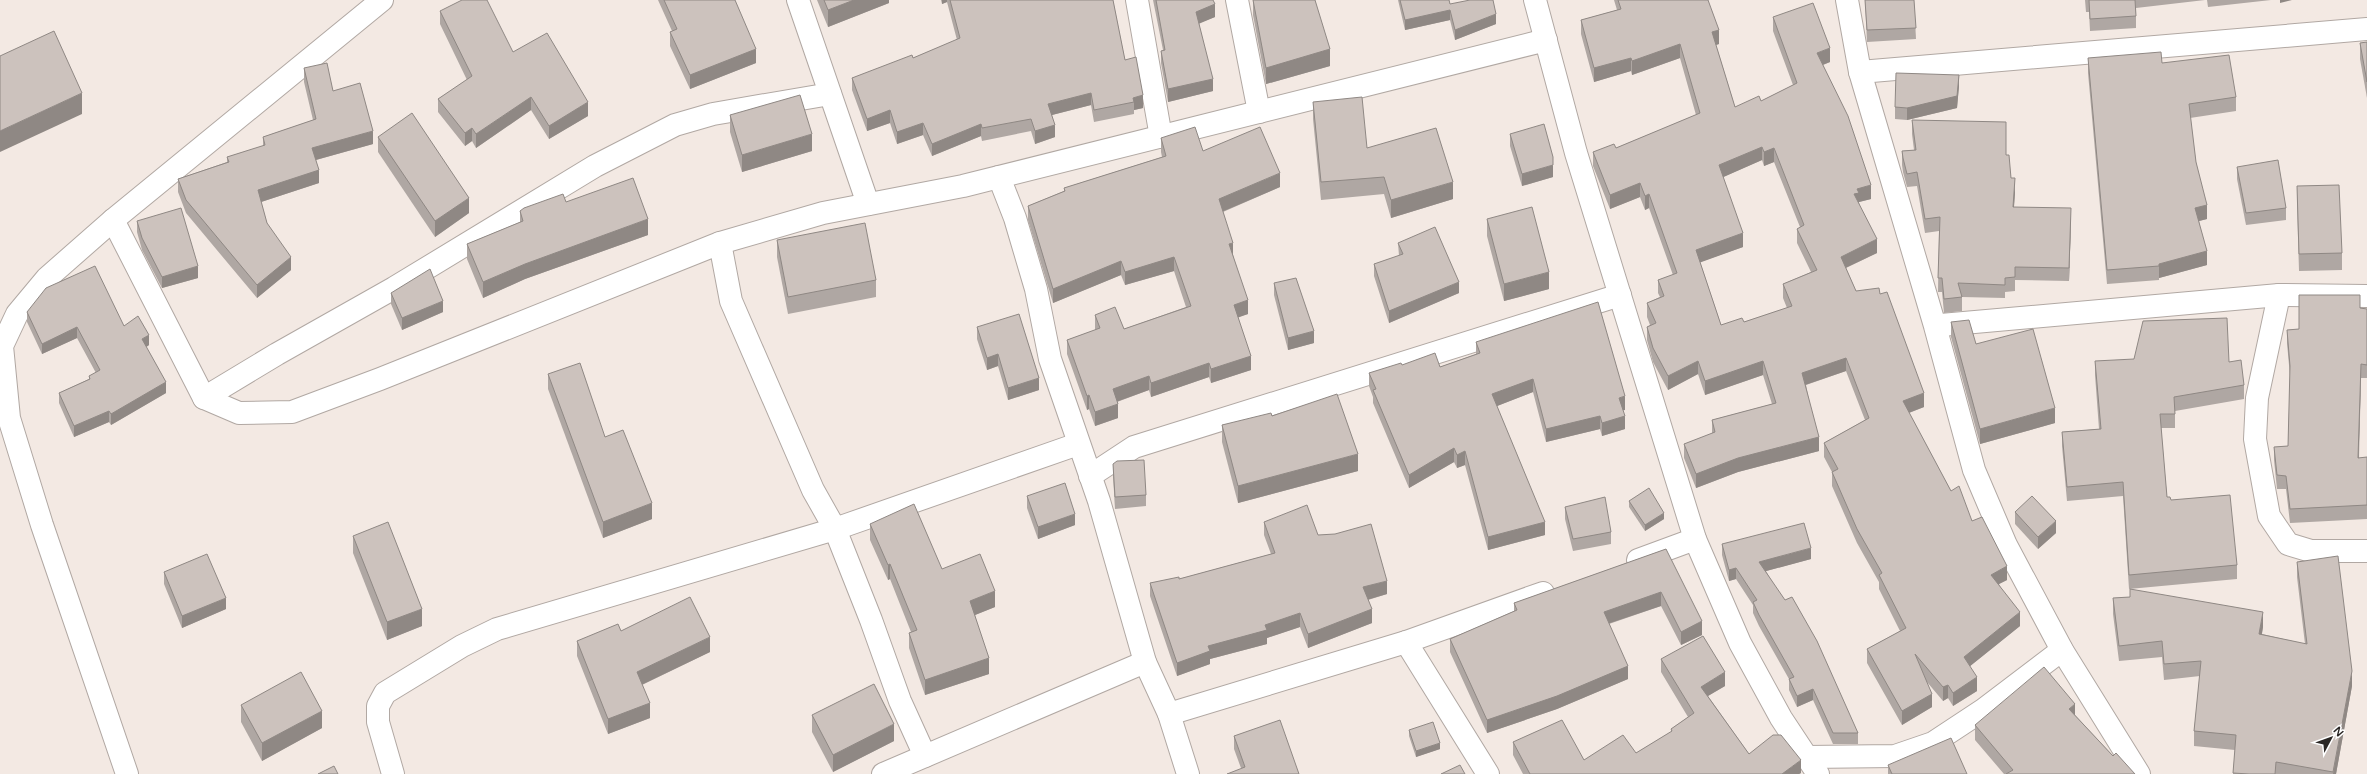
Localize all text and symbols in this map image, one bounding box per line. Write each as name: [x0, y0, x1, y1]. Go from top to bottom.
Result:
north arrow: [2311, 718, 2351, 758]
text: N: [2330, 724, 2346, 739]

